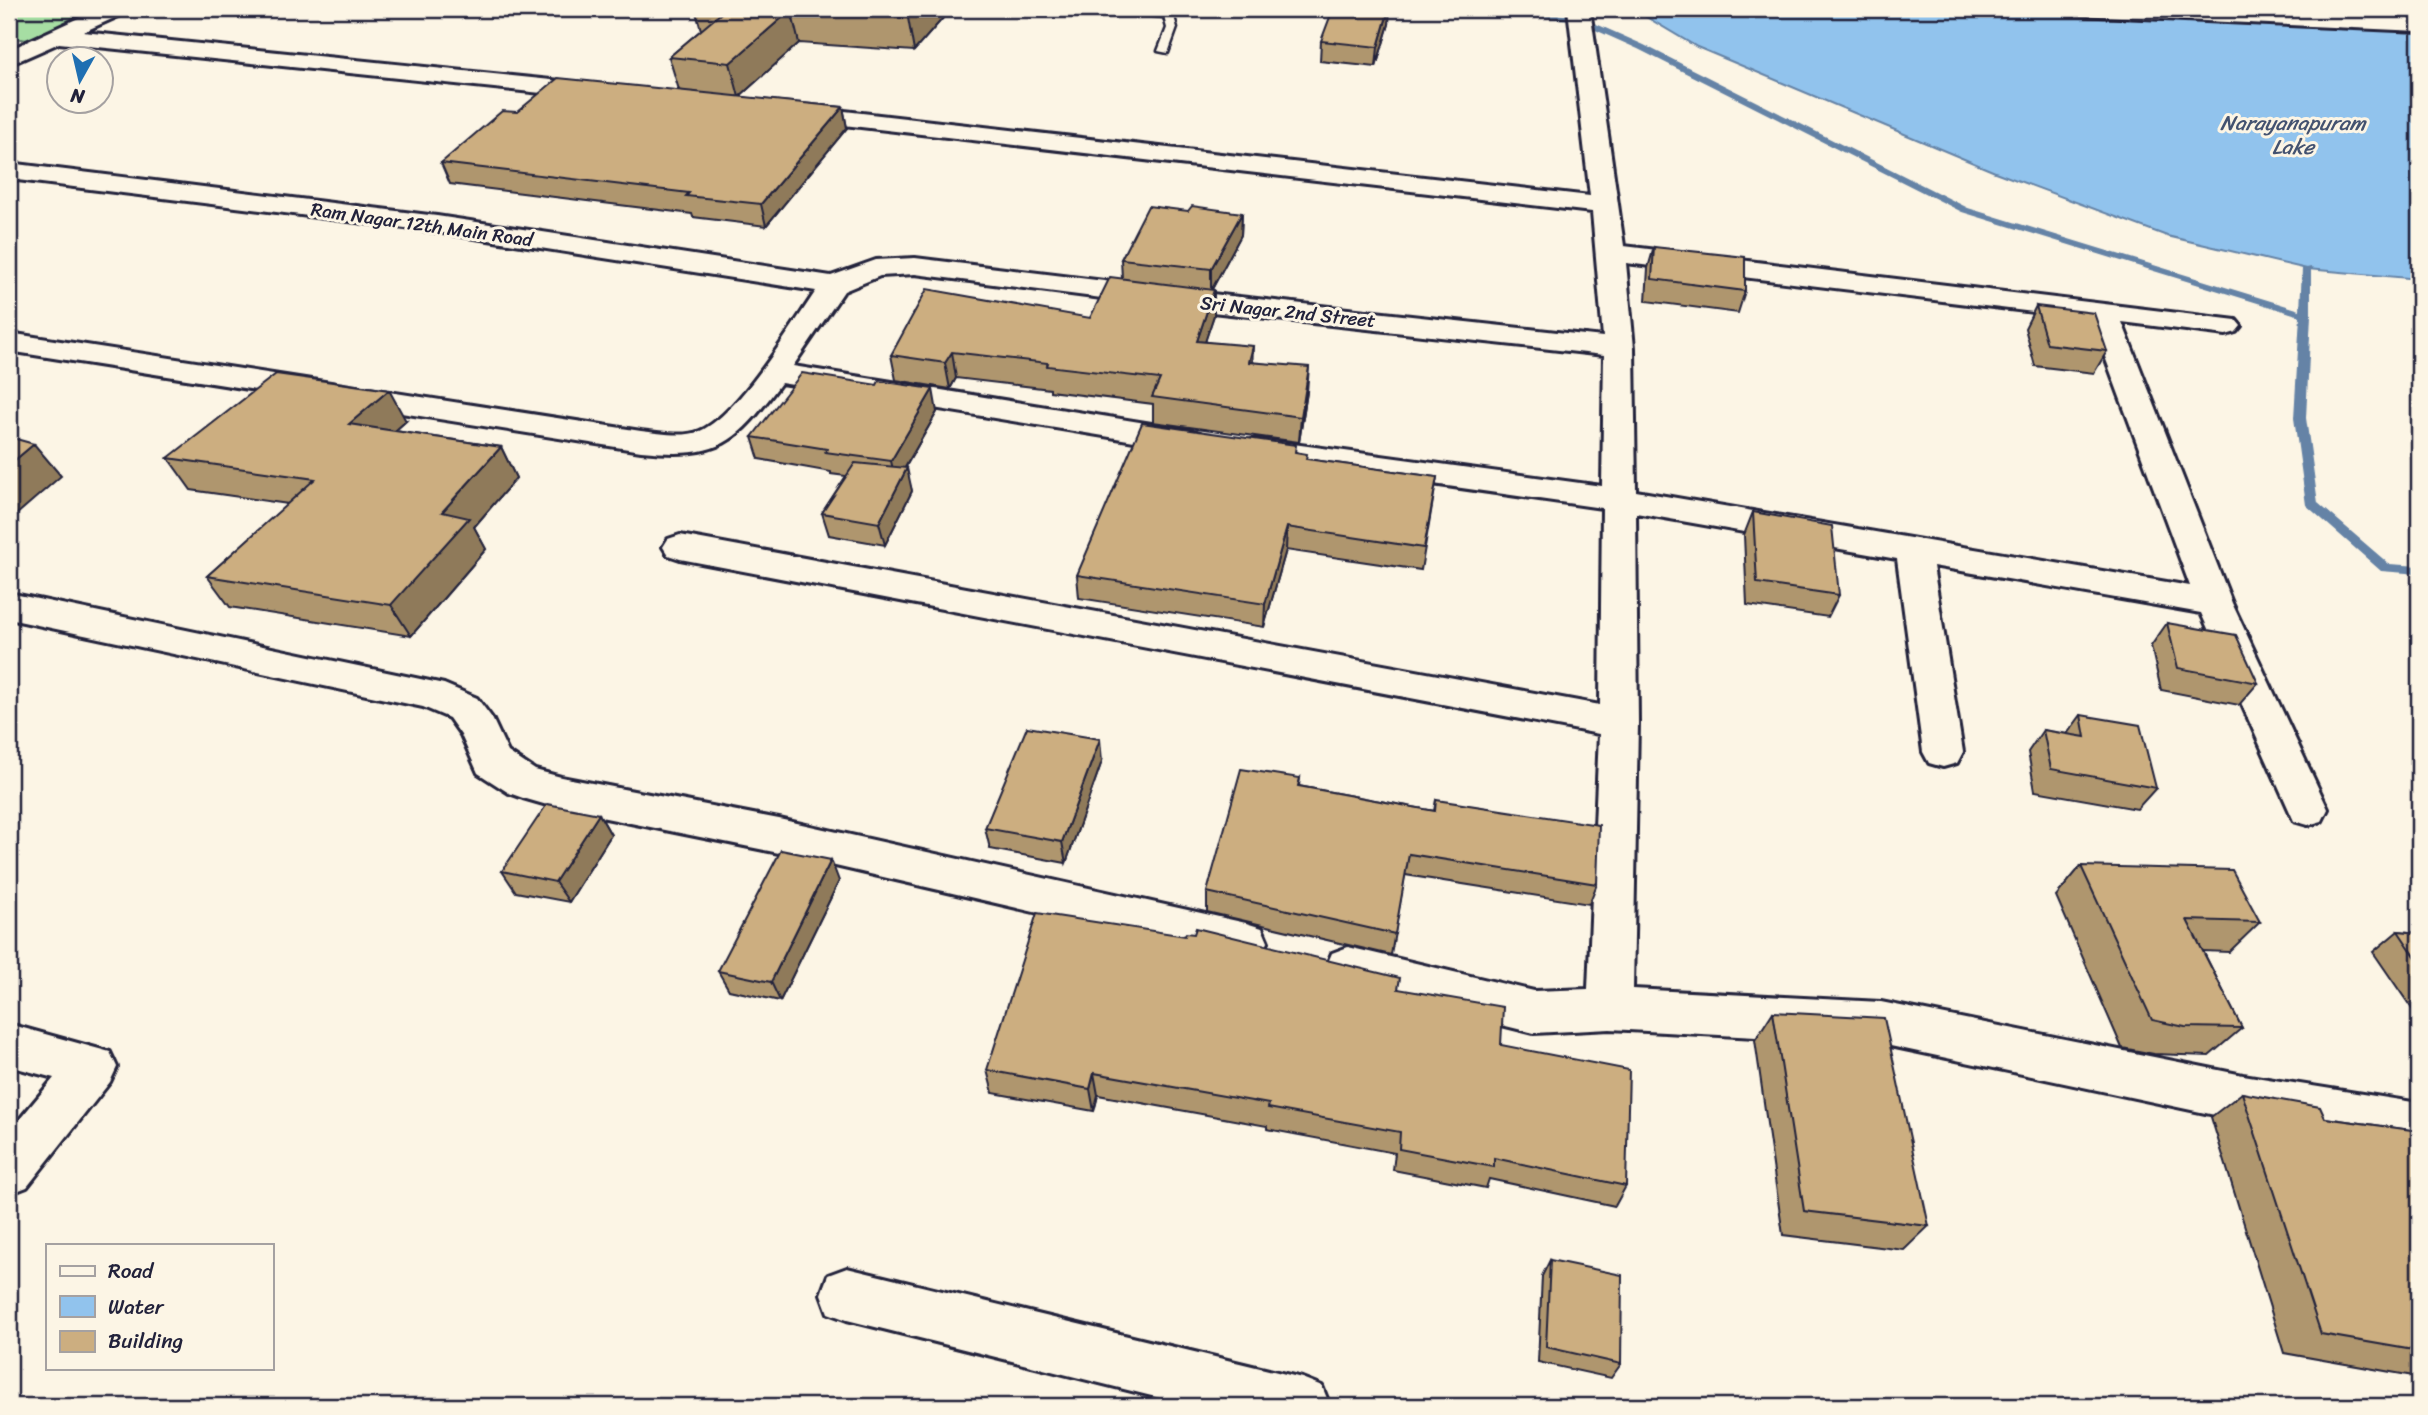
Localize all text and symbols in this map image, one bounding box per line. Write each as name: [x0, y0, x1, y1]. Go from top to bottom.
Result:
north arrow: [46, 46, 116, 116]
text: N: [68, 79, 88, 114]
water label: Narayanapuram Lake: [2220, 104, 2367, 166]
street label: Ram Nagar 12th Main Road: [309, 193, 537, 257]
street label: Sri Nagar 2nd Street: [1199, 286, 1377, 337]
legend: [46, 1244, 273, 1370]
text: Road: [108, 1252, 155, 1290]
text: Water: [108, 1288, 165, 1326]
text: Building: [108, 1322, 184, 1360]

